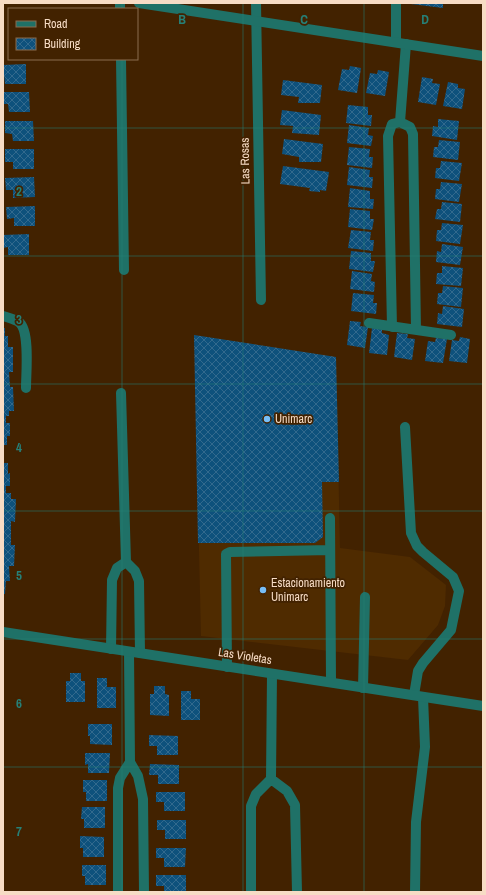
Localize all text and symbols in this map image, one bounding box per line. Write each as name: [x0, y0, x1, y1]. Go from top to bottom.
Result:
legend: [8, 8, 138, 60]
text: B: [178, 11, 186, 28]
text: C: [300, 11, 308, 28]
text: D: [421, 11, 429, 28]
text: Road: [44, 16, 68, 32]
text: Building: [44, 36, 81, 52]
street label: Las Rosas: [237, 138, 253, 184]
text: 2: [16, 183, 22, 200]
text: 3: [16, 311, 22, 328]
place label: Unimarc: [275, 411, 312, 427]
marker: Unimarc: [262, 414, 272, 424]
text: 4: [16, 439, 22, 456]
text: 5: [16, 567, 22, 584]
place label: Estacionamiento Unimarc: [271, 575, 345, 605]
marker: Estacionamiento Unimarc: [258, 585, 268, 595]
street label: Las Violetas: [217, 644, 273, 668]
text: 6: [16, 695, 22, 712]
text: 7: [16, 823, 22, 840]

